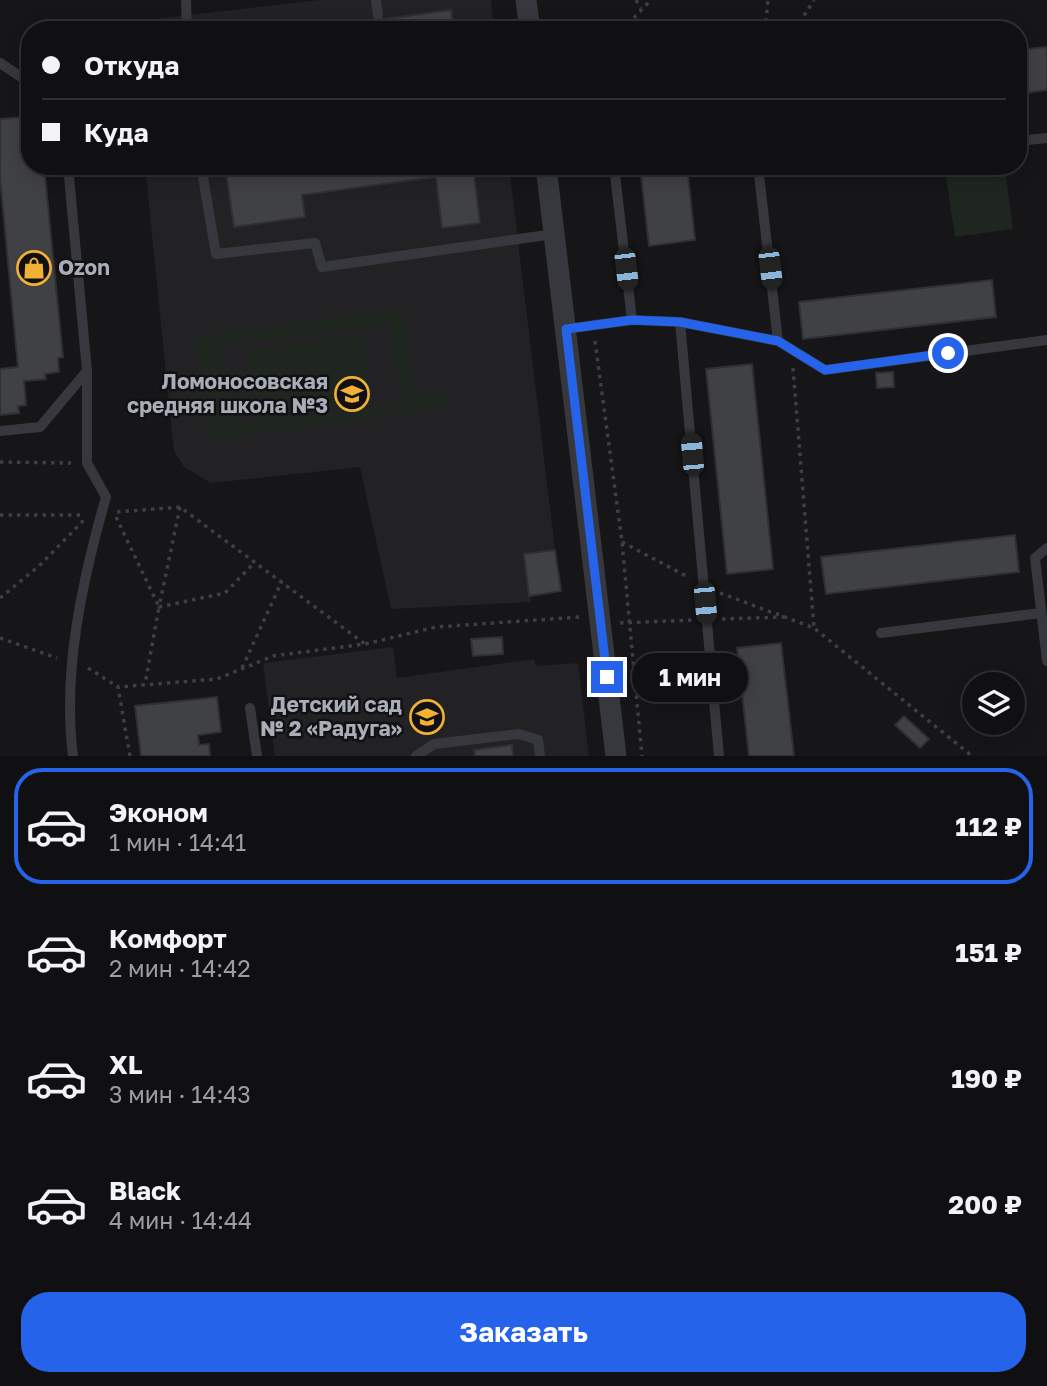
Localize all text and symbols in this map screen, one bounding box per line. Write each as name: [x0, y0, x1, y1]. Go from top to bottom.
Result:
text: Откуда: [84, 50, 179, 81]
text: Куда: [84, 117, 149, 148]
car: [758, 246, 783, 290]
car: [614, 247, 639, 291]
shop icon: Ozon: [15, 249, 53, 287]
place label: Ozon: [58, 254, 110, 280]
route start: [932, 337, 964, 369]
place label: Ломоносовская средняя школа №3: [127, 368, 328, 418]
school or university icon: Ломоносовская средняя школа №3: [333, 375, 371, 413]
car: [680, 432, 705, 476]
car: [693, 581, 718, 625]
callout: 1 мин: [632, 652, 747, 702]
route end: [591, 661, 623, 693]
text: 1 мин: [659, 663, 721, 691]
map controls: [962, 672, 1025, 735]
button: layers: [962, 672, 1025, 735]
place label: Детский сад № 2 «Радуга»: [260, 691, 402, 741]
school or university icon: Детский сад № 2 «Радуга»: [408, 698, 446, 736]
icon: car: [25, 795, 88, 858]
text: Эконом: [109, 797, 208, 828]
text: 112 ₽: [955, 811, 1022, 842]
text: 1 мин · 14:41: [109, 828, 246, 856]
icon: car: [25, 921, 88, 984]
text: Комфорт: [109, 923, 227, 954]
text: 151 ₽: [955, 937, 1022, 968]
text: 2 мин · 14:42: [109, 954, 251, 982]
icon: car: [25, 1047, 88, 1110]
text: XL: [109, 1049, 143, 1080]
text: 190 ₽: [951, 1063, 1022, 1094]
text: 3 мин · 14:43: [109, 1080, 251, 1108]
icon: car: [25, 1173, 88, 1236]
text: Black: [109, 1175, 181, 1206]
text: 200 ₽: [948, 1189, 1022, 1220]
text: 4 мин · 14:44: [109, 1206, 252, 1234]
button: Заказать: [21, 1292, 1026, 1372]

